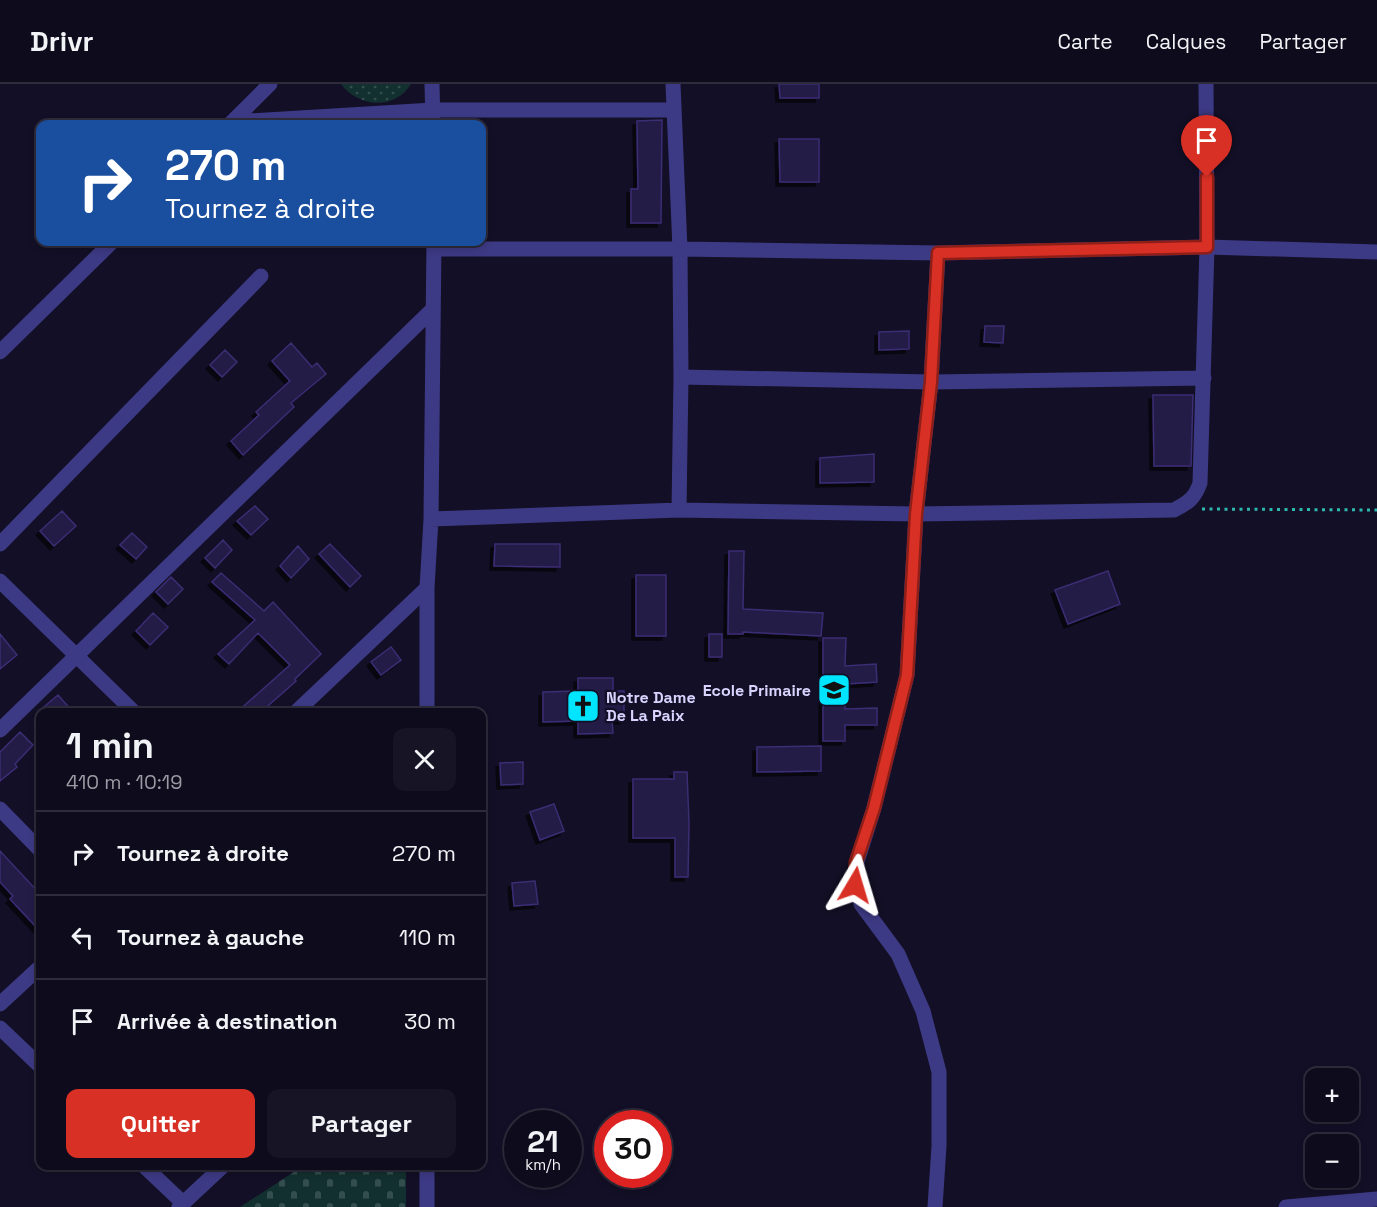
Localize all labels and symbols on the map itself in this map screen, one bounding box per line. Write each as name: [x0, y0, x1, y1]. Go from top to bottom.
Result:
pin: [1181, 115, 1232, 177]
school or university icon: Ecole Primaire: [816, 672, 852, 708]
place label: Ecole Primaire: [703, 680, 811, 701]
place label: Notre Dame De La Paix: [606, 687, 696, 726]
church icon: Notre Dame De La Paix: [565, 688, 601, 724]
position arrow: [823, 853, 887, 917]
speed limit sign: 30: [594, 1110, 672, 1188]

